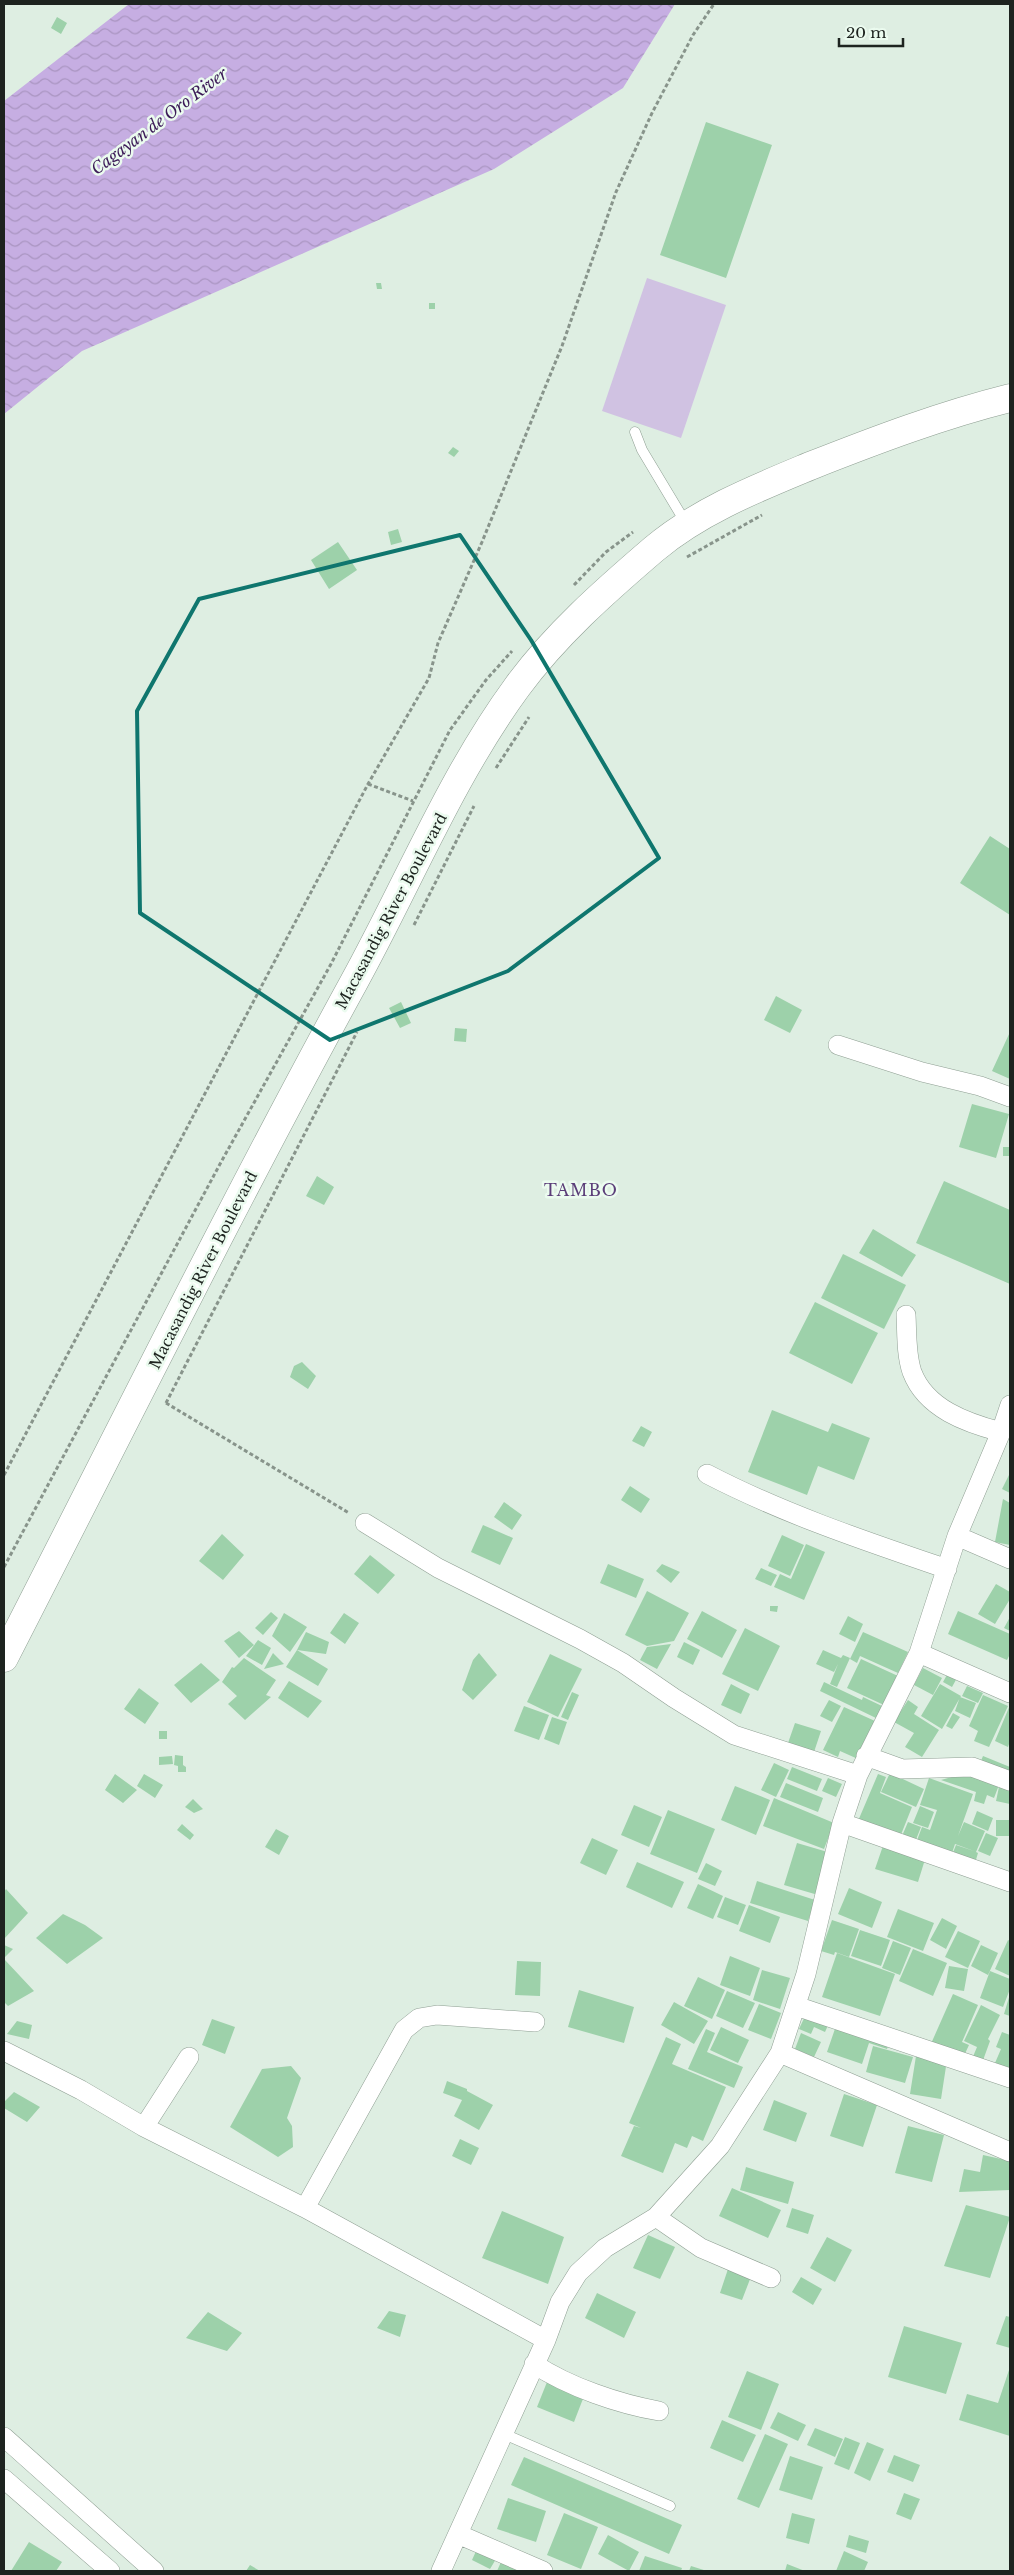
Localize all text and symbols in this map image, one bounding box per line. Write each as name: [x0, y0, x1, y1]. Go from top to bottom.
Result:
scale bar: [839, 15, 903, 47]
text: 20 m: [846, 23, 886, 42]
water label: Cagayan de Oro River: [87, 63, 232, 179]
street label: Macasandig River Boulevard: [331, 810, 451, 1012]
street label: Macasandig River Boulevard: [145, 1168, 261, 1372]
district label: TAMBO: [544, 1180, 618, 1200]

